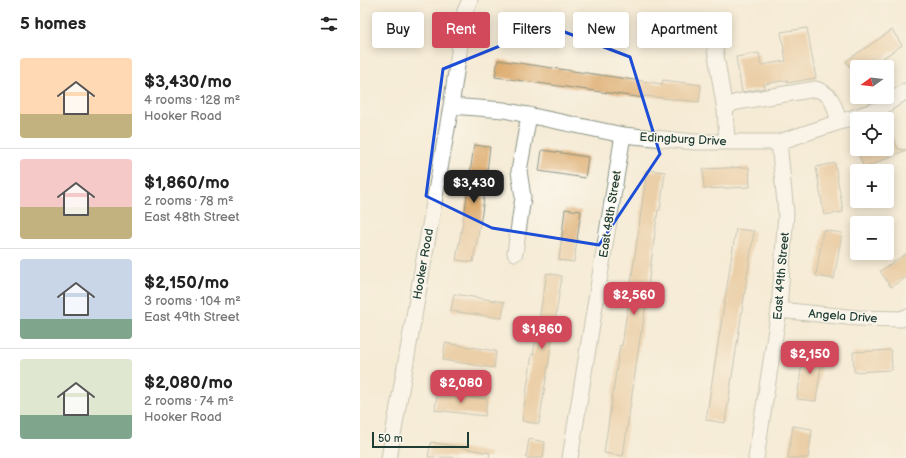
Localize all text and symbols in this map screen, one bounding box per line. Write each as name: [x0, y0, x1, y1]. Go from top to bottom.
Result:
chip: Buy: [372, 12, 424, 48]
chip: Rent: [432, 12, 490, 48]
chip: Filters: [498, 12, 565, 48]
chip: New: [573, 12, 629, 48]
chip: Apartment: [637, 12, 732, 48]
icon: filters: [318, 13, 340, 35]
text: 5 homes: [20, 14, 86, 34]
north arrow: [850, 60, 894, 104]
map controls: [850, 60, 894, 260]
text: $3,430/mo: [144, 72, 232, 92]
icon: home: [52, 74, 100, 122]
text: 4 rooms · 128 m²: [144, 92, 240, 108]
text: Hooker Road: [144, 108, 222, 124]
button: locate: [850, 112, 894, 156]
street label: Edingburg Drive: [639, 130, 727, 149]
button: +: [850, 164, 894, 208]
street label: East 48th Street: [596, 169, 625, 259]
pin: $3,430: [441, 170, 507, 204]
text: $1,860/mo: [144, 173, 229, 193]
icon: home: [52, 175, 100, 223]
text: $3,430: [453, 175, 495, 191]
text: 2 rooms · 78 m²: [144, 193, 234, 209]
text: East 48th Street: [144, 209, 240, 225]
button: −: [850, 216, 894, 260]
street label: Hooker Road: [410, 227, 437, 301]
street label: East 49th Street: [770, 231, 793, 321]
text: $2,150/mo: [144, 273, 229, 293]
icon: home: [52, 275, 100, 323]
pin: $2,560: [601, 282, 667, 316]
text: $2,560: [613, 287, 655, 303]
text: 3 rooms · 104 m²: [144, 293, 241, 309]
street label: Angela Drive: [808, 307, 878, 326]
text: East 49th Street: [144, 309, 239, 325]
pin: $1,860: [509, 316, 575, 350]
text: $1,860: [522, 321, 562, 337]
pin: $2,150: [777, 341, 843, 375]
text: $2,150: [790, 346, 830, 362]
pin: $2,080: [428, 370, 494, 404]
text: $2,080/mo: [144, 373, 233, 393]
icon: home: [52, 375, 100, 423]
text: $2,080: [439, 375, 483, 391]
text: 2 rooms · 74 m²: [144, 393, 234, 409]
text: Hooker Road: [144, 409, 222, 425]
scale bar: [372, 430, 469, 449]
text: 50 m: [378, 432, 403, 445]

